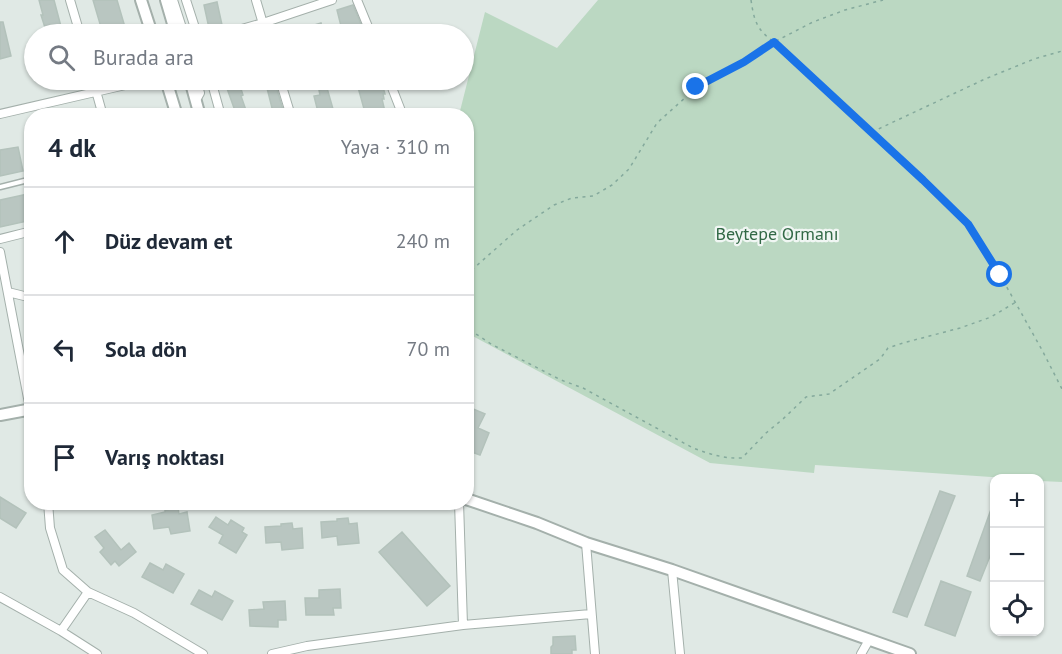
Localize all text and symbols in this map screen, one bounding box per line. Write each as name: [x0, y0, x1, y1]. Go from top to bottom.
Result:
search box: [24, 24, 474, 90]
icon: search: [45, 41, 78, 74]
text: Burada ara: [93, 43, 194, 71]
route end: [682, 73, 708, 99]
text: 4 dk: [48, 131, 96, 164]
text: Yaya · 310 m: [341, 134, 450, 160]
park label: Beytepe Ormanı: [715, 222, 839, 245]
icon: ahead: [48, 225, 81, 258]
text: Düz devam et: [105, 227, 232, 255]
text: 240 m: [396, 228, 450, 254]
route start: [986, 261, 1012, 287]
icon: left: [48, 333, 81, 366]
text: Sola dön: [105, 335, 187, 363]
text: 70 m: [407, 336, 450, 362]
icon: arrive: [48, 441, 81, 474]
text: Varış noktası: [105, 443, 225, 471]
map controls: [990, 474, 1044, 636]
button: +: [990, 474, 1044, 528]
button: −: [990, 528, 1044, 582]
button: locate: [990, 582, 1044, 636]

